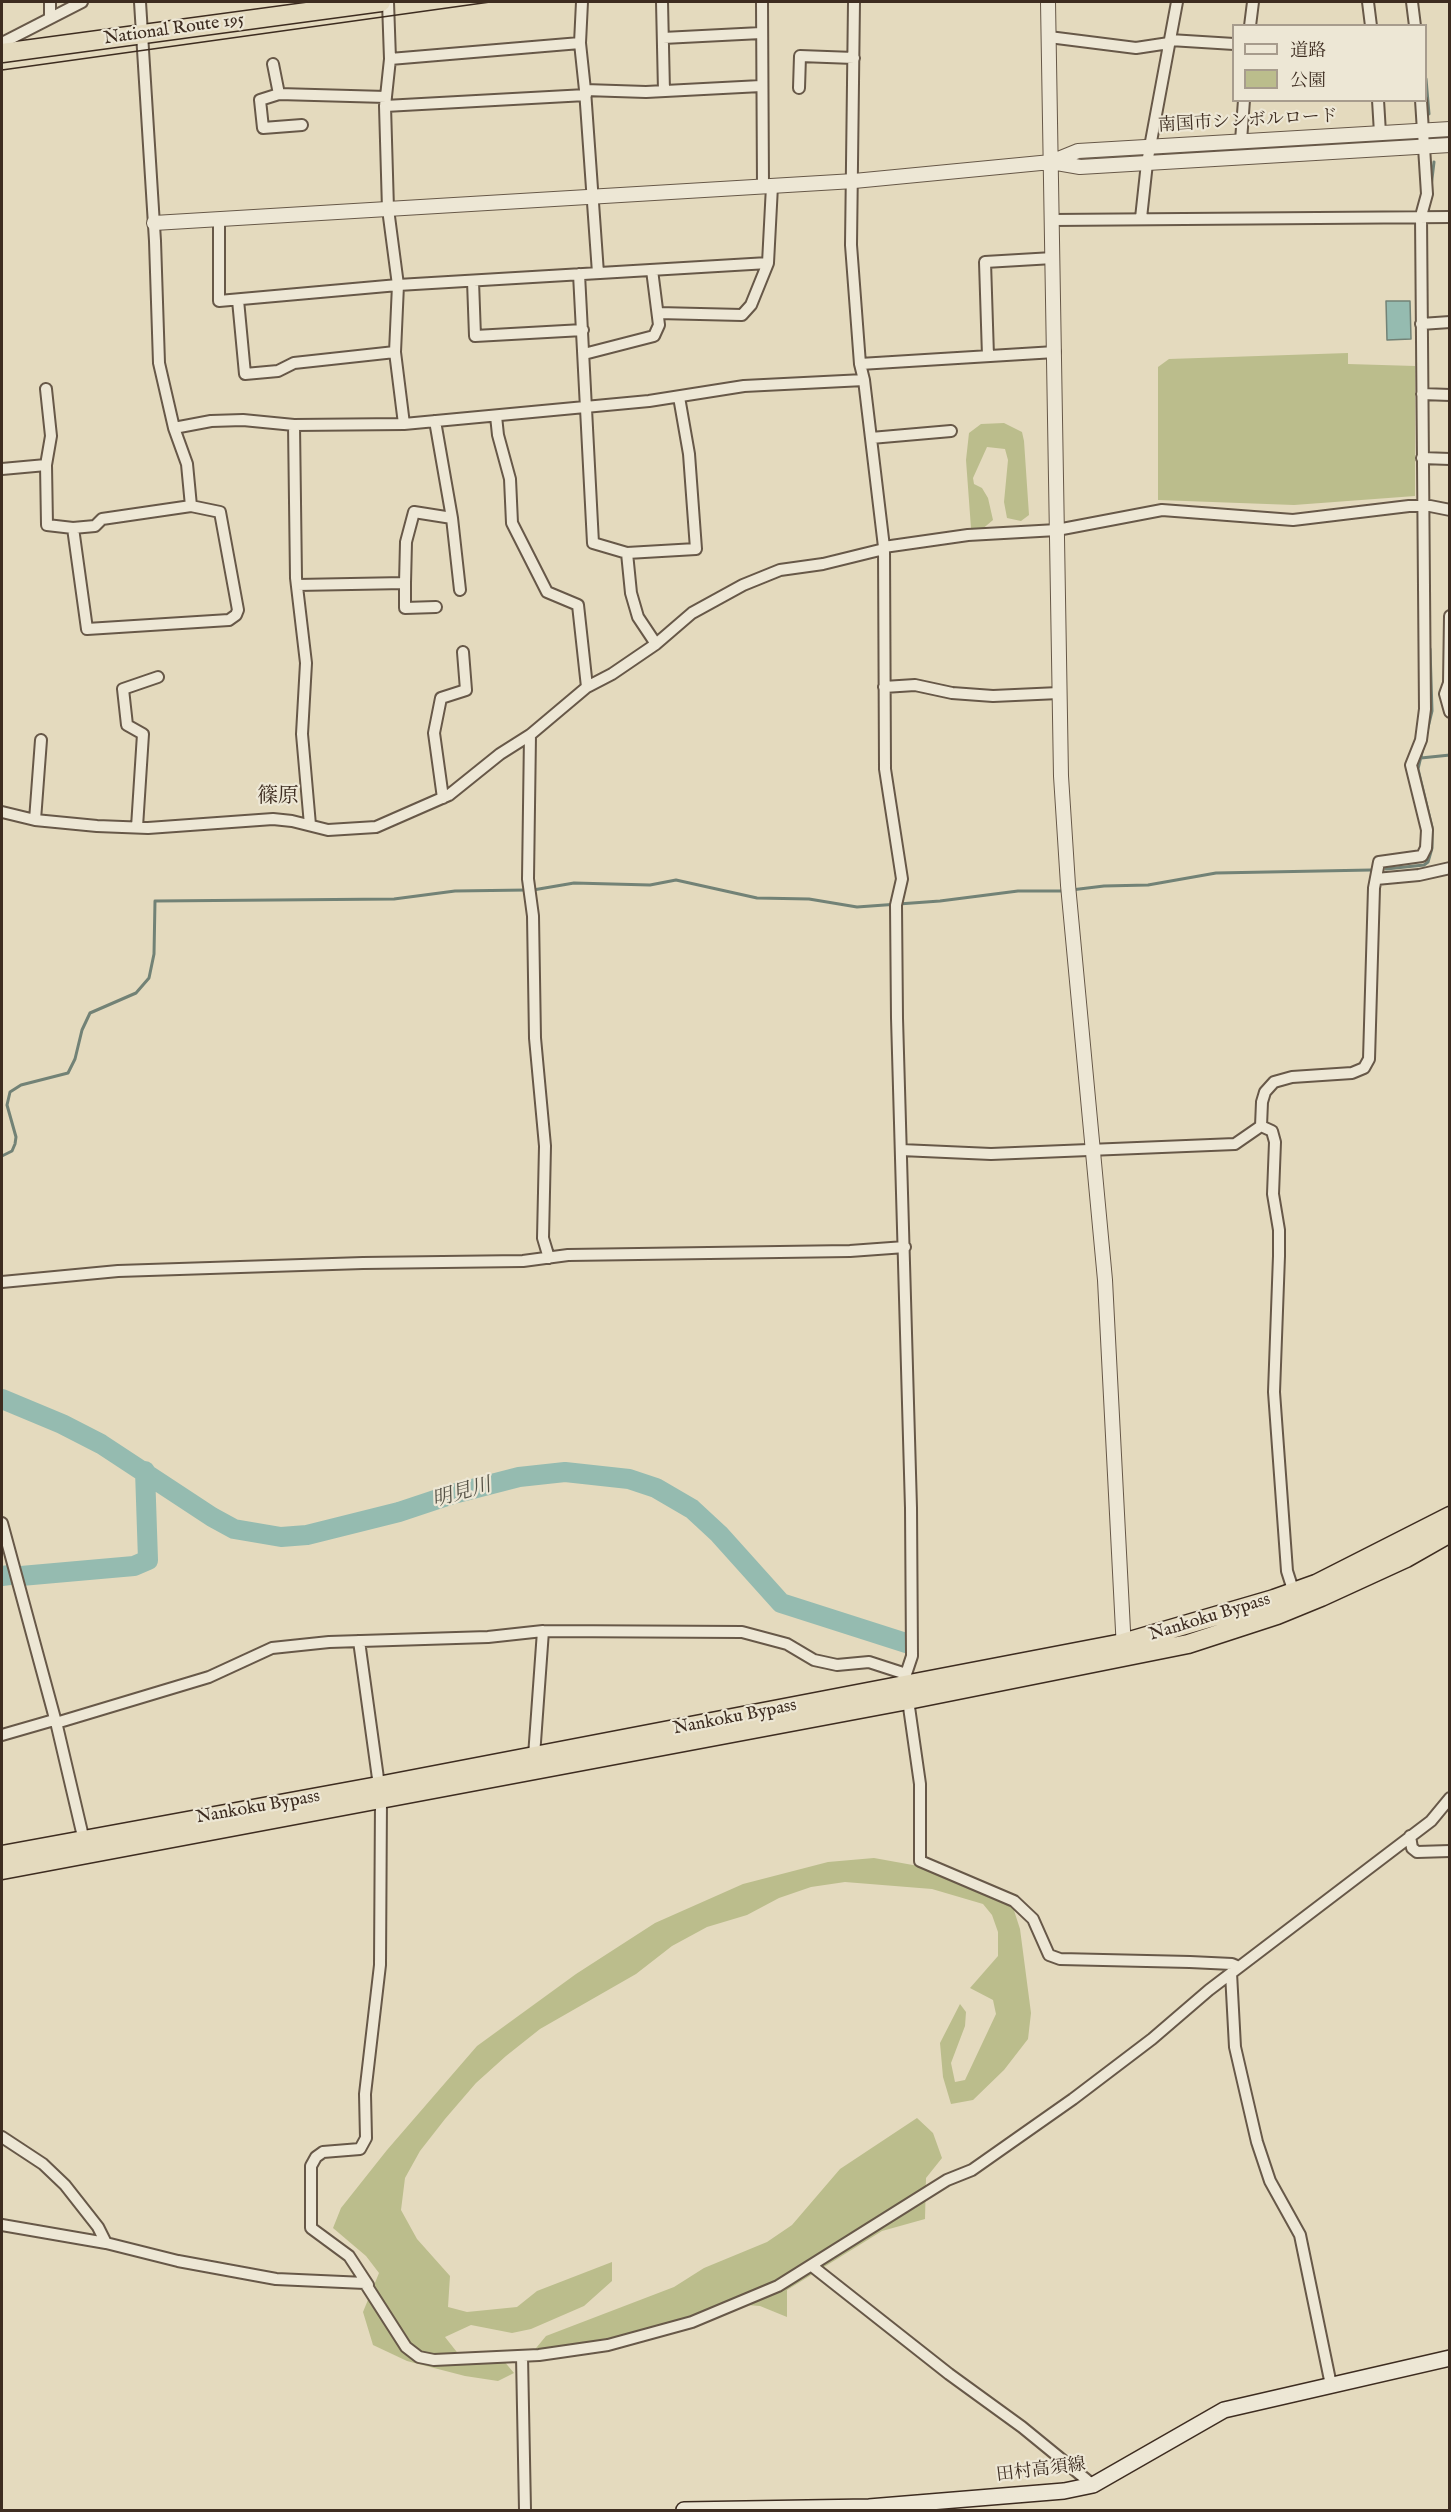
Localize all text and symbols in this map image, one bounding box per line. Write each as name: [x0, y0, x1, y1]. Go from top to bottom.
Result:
street label: National Route 195: [102, 9, 246, 51]
legend: [1232, 24, 1427, 102]
text: 道路: [1290, 40, 1326, 63]
text: 公園: [1290, 70, 1326, 93]
street label: 南国市シンボルロード: [1158, 107, 1338, 137]
district label: 篠原: [257, 785, 299, 811]
water label: 明見川: [430, 1474, 494, 1514]
street label: Nankoku Bypass: [1147, 1589, 1273, 1647]
street label: Nankoku Bypass: [671, 1695, 799, 1741]
street label: Nankoku Bypass: [194, 1786, 322, 1830]
street label: 田村高須線: [995, 2455, 1087, 2487]

